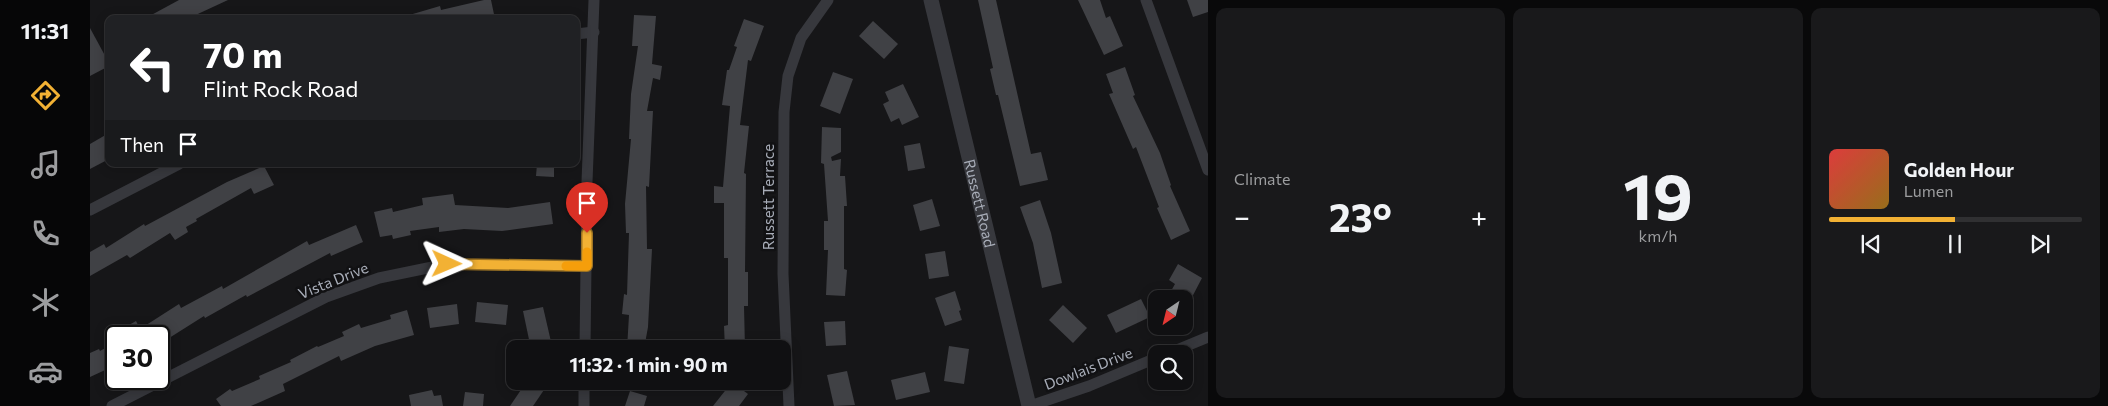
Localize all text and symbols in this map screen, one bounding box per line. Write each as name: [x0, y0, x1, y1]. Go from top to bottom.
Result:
text: 11:31: [21, 17, 69, 44]
text: 70 m: [203, 32, 283, 75]
icon: left: [120, 35, 185, 100]
text: Flint Rock Road: [203, 75, 358, 102]
icon: directions: [28, 78, 63, 113]
icon: arrive: [174, 130, 202, 158]
text: Then: [120, 133, 164, 156]
street label: Russett Terrace: [759, 144, 777, 250]
icon: music: [28, 147, 63, 182]
text: 19: [1623, 154, 1693, 233]
street label: Russett Road: [961, 157, 999, 249]
text: Golden Hour: [1904, 158, 2014, 181]
text: Climate: [1234, 169, 1290, 188]
text: Lumen: [1904, 181, 1953, 200]
pin: [566, 182, 608, 233]
icon: arrive: [573, 189, 601, 217]
text: 23°: [1329, 193, 1392, 240]
text: −: [1234, 199, 1250, 233]
text: +: [1471, 199, 1487, 233]
icon: phone: [28, 216, 63, 251]
text: km/h: [1639, 226, 1677, 245]
icon: previous: [1857, 230, 1885, 258]
icon: pause: [1941, 230, 1969, 258]
icon: next: [2026, 230, 2054, 258]
position arrow: [420, 237, 472, 289]
street label: Vista Drive: [295, 258, 371, 302]
icon: climate: [28, 285, 63, 320]
north arrow: [1148, 290, 1192, 335]
map controls: [1148, 290, 1193, 390]
speed limit sign: 30: [105, 325, 170, 390]
street label: Dowlais Drive: [1041, 343, 1135, 393]
button: search: [1148, 345, 1193, 390]
text: 11:32 · 1 min · 90 m: [569, 353, 728, 376]
icon: car: [28, 354, 63, 389]

